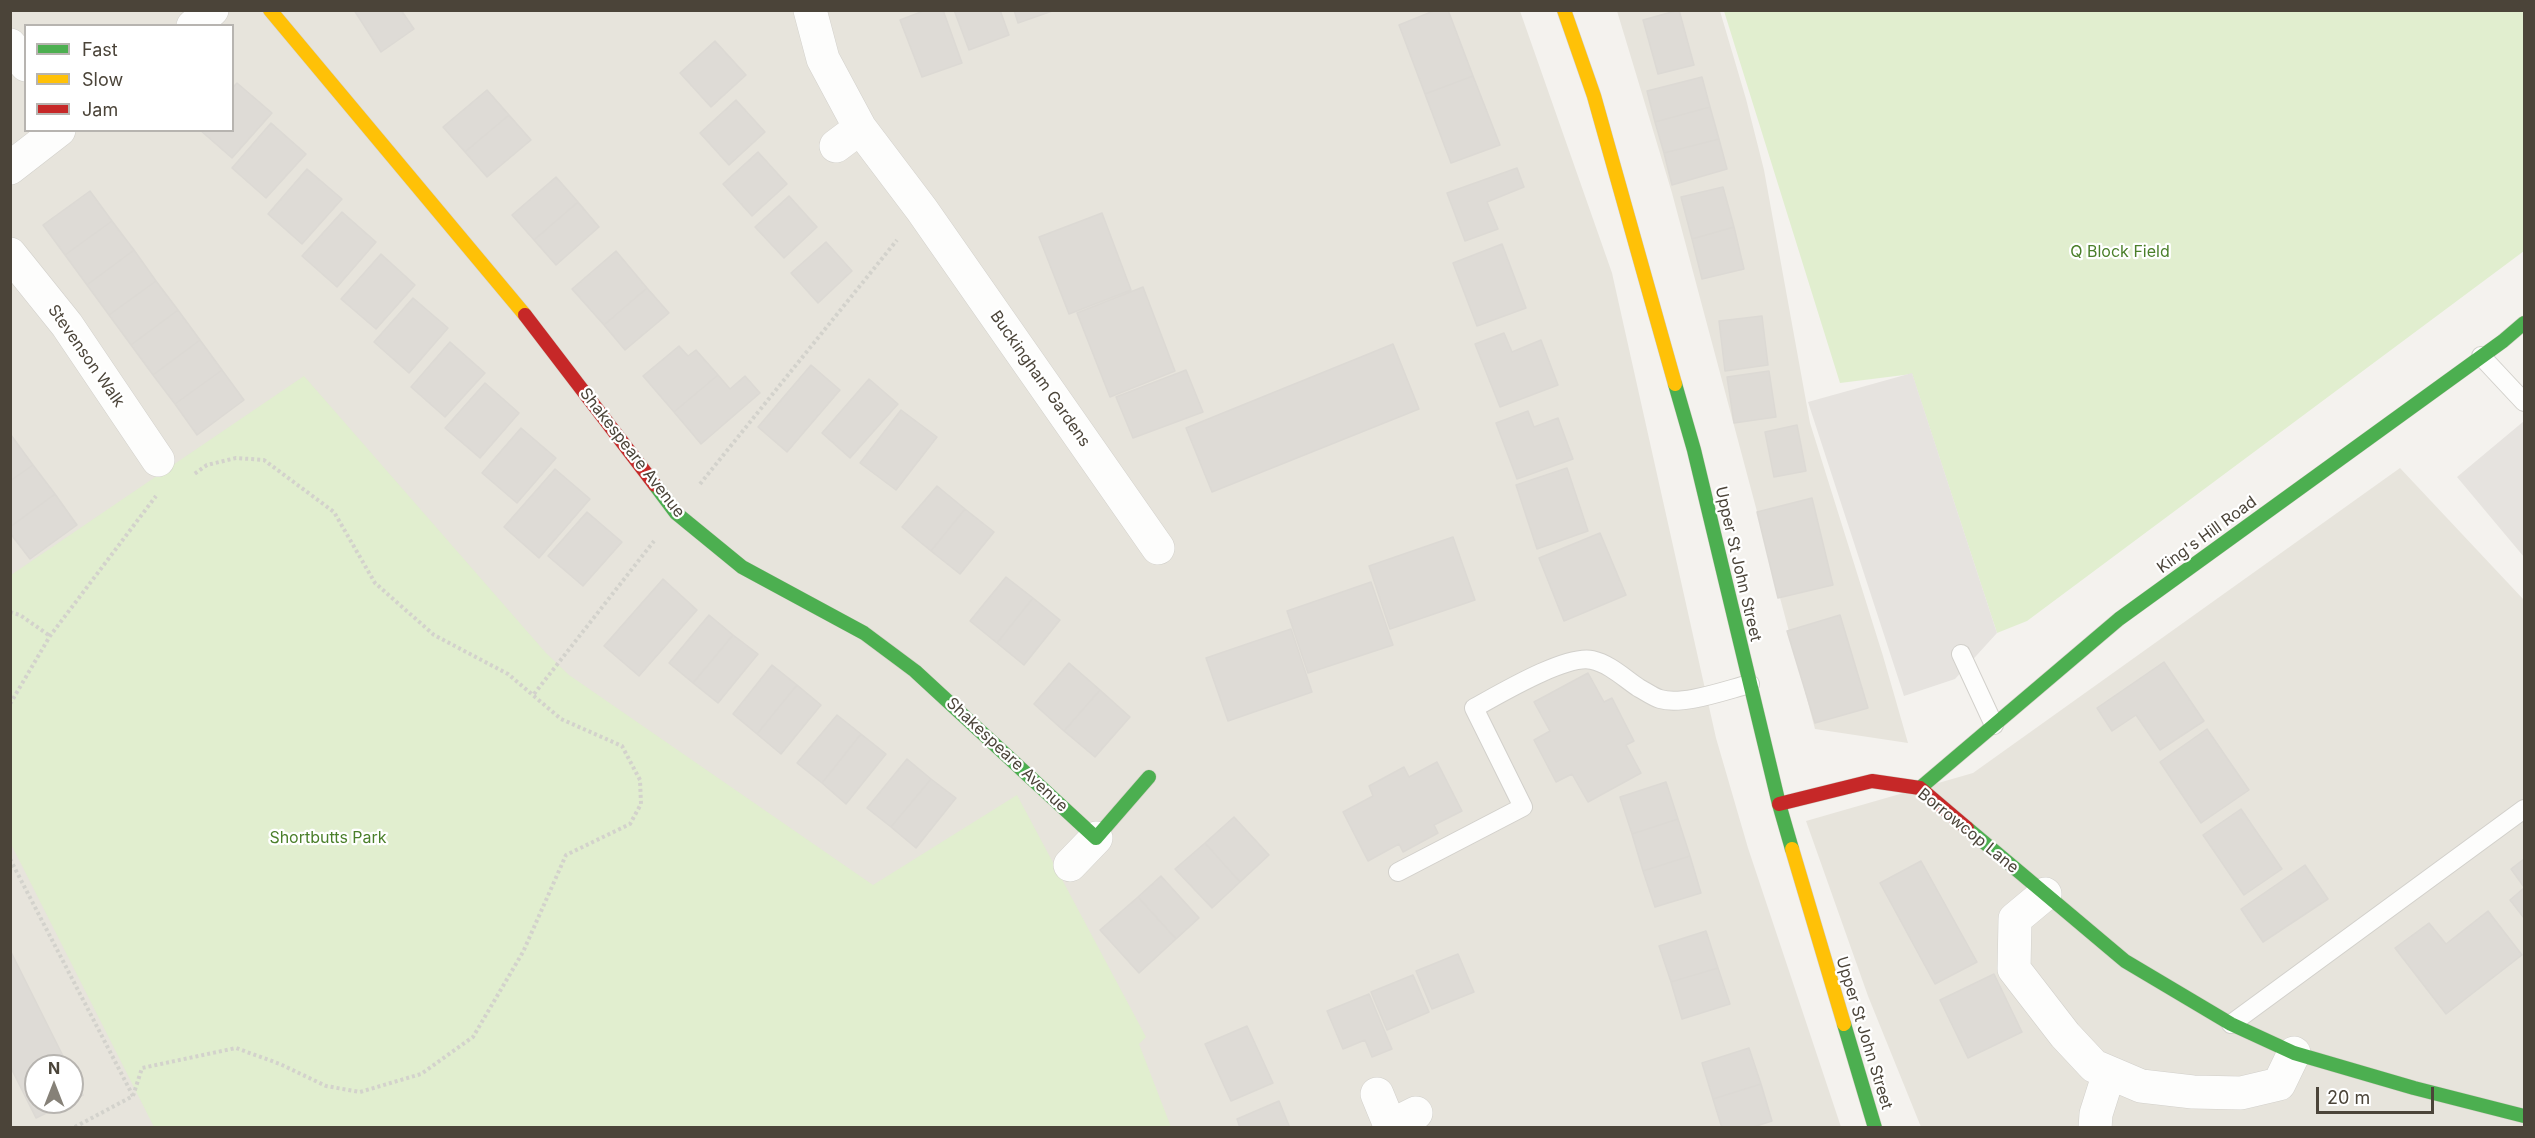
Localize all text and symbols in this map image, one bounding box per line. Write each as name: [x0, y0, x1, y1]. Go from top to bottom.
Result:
legend: [24, 24, 234, 132]
text: Fast: [82, 39, 118, 60]
text: Slow: [82, 69, 123, 90]
text: Jam: [82, 99, 118, 120]
park label: Q Block Field: [2070, 242, 2170, 262]
street label: Stevenson Walk: [44, 301, 128, 411]
street label: Buckingham Gardens: [986, 307, 1094, 451]
street label: Shakespeare Avenue: [576, 384, 688, 522]
street label: Upper St John Street: [1711, 485, 1765, 643]
street label: King's Hill Road: [2153, 492, 2261, 578]
street label: Shakespeare Avenue: [942, 694, 1072, 816]
street label: Borrowcop Lane: [1914, 785, 2022, 877]
park label: Shortbutts Park: [269, 828, 387, 848]
street label: Upper St John Street: [1832, 954, 1896, 1112]
north arrow: [24, 1054, 84, 1114]
text: N: [48, 1058, 60, 1078]
scale bar: [2319, 1075, 2438, 1113]
text: 20 m: [2327, 1087, 2370, 1108]

